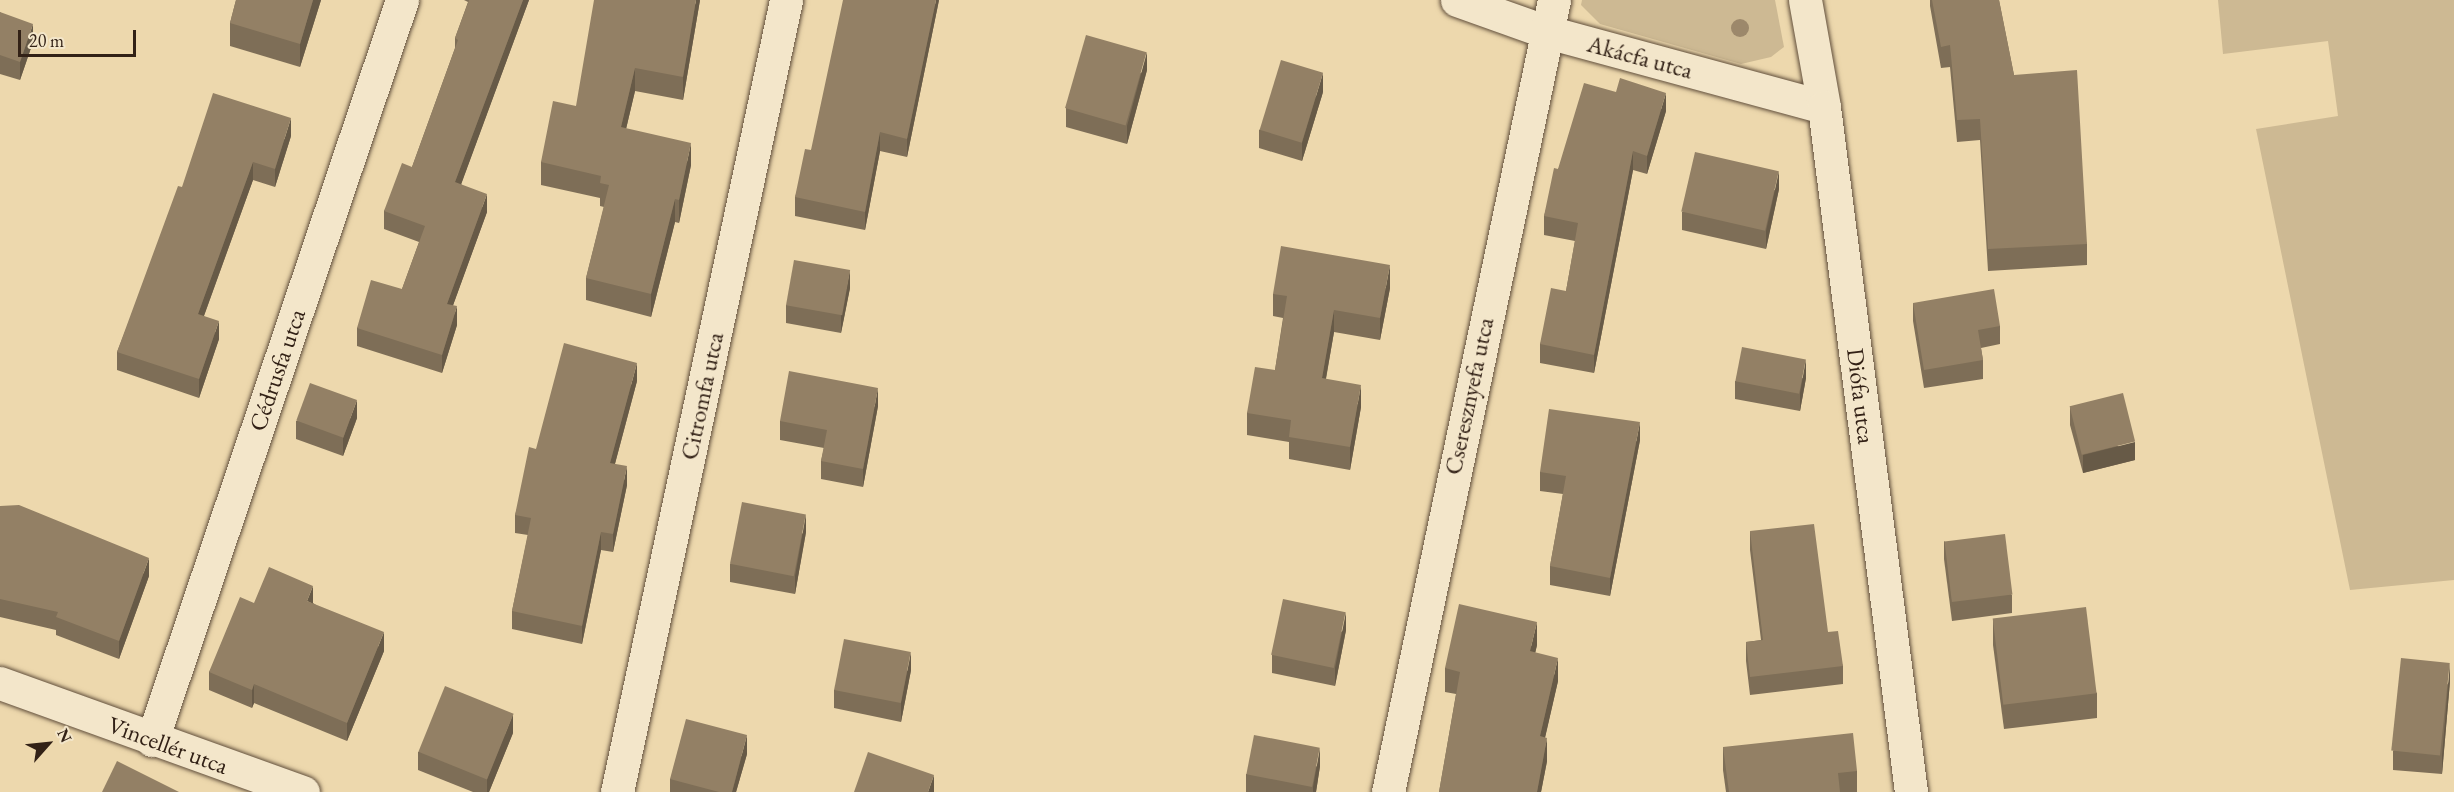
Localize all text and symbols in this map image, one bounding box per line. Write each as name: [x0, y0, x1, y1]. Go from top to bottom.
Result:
scale bar: [21, 18, 140, 56]
text: 20 m: [29, 29, 64, 52]
street label: Akácfa utca: [1584, 29, 1696, 85]
street label: Cédrusfa utca: [243, 305, 311, 435]
street label: Cseresznyefa utca: [1438, 315, 1500, 477]
street label: Citromfa utca: [674, 330, 730, 462]
street label: Diófa utca: [1841, 346, 1881, 446]
street label: Vincellér utca: [104, 710, 232, 780]
north arrow: [18, 714, 78, 774]
text: N: [52, 725, 77, 746]

